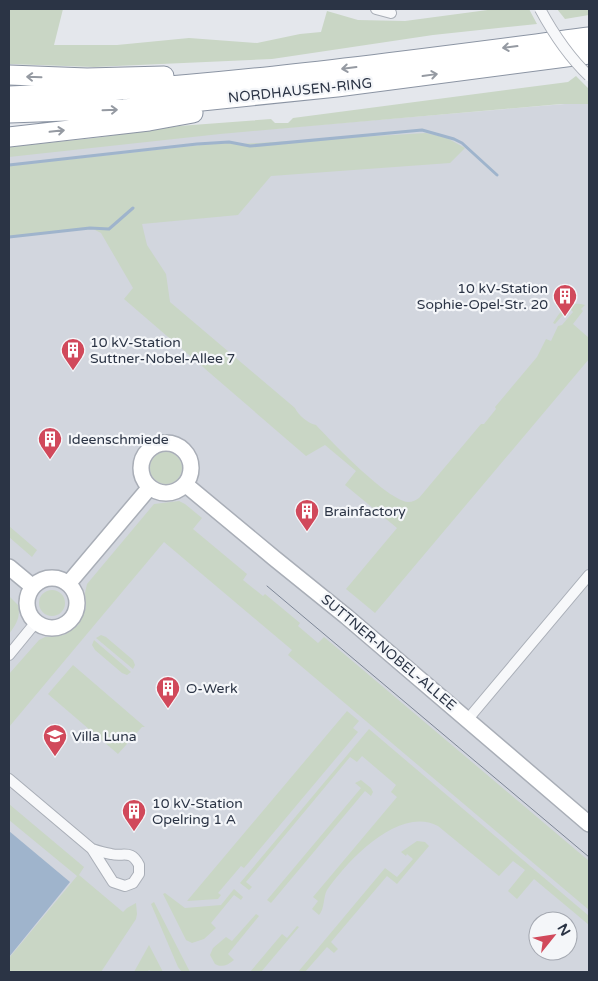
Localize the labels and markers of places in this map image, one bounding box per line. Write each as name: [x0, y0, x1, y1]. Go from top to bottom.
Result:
place label: 10 kV-Station Sophie-Opel-Str. 20: [417, 280, 548, 313]
building icon: 10 kV-Station Sophie-Opel-Str. 20: [552, 283, 578, 317]
place label: 10 kV-Station Suttner-Nobel-Allee 7: [90, 334, 235, 367]
building icon: 10 kV-Station Suttner-Nobel-Allee 7: [60, 337, 86, 371]
building icon: Ideenschmiede: [37, 426, 63, 460]
place label: Ideenschmiede: [68, 431, 169, 448]
building icon: Brainfactory: [294, 498, 320, 532]
place label: Brainfactory: [324, 503, 406, 520]
building icon: O-Werk: [155, 675, 181, 709]
place label: O-Werk: [186, 680, 238, 697]
school or university icon: Villa Luna: [42, 723, 68, 757]
place label: Villa Luna: [72, 728, 137, 745]
place label: 10 kV-Station Opelring 1 A: [152, 795, 243, 828]
building icon: 10 kV-Station Opelring 1 A: [121, 798, 147, 832]

